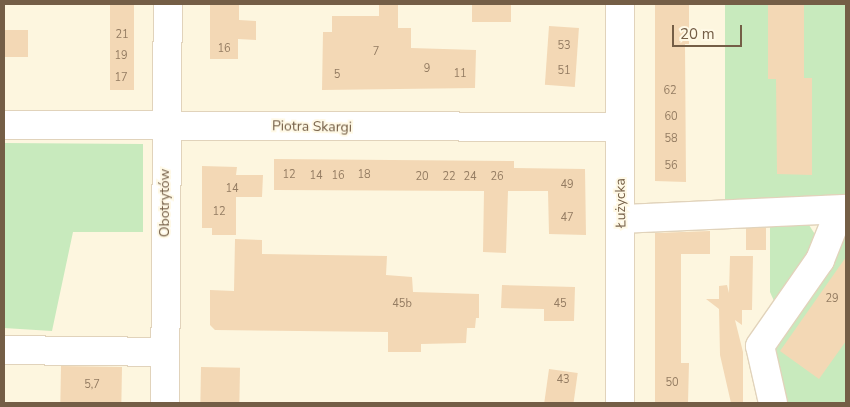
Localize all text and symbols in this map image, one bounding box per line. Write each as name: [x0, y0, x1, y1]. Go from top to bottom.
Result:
scale bar: [675, 15, 745, 47]
text: 20 m: [680, 24, 715, 44]
house number: 21: [115, 28, 129, 42]
house number: 53: [557, 39, 571, 53]
house number: 16: [217, 42, 231, 56]
house number: 7: [373, 45, 379, 59]
house number: 19: [114, 49, 128, 63]
house number: 9: [424, 62, 430, 76]
house number: 51: [557, 64, 571, 78]
house number: 11: [453, 67, 467, 81]
house number: 5: [334, 68, 340, 82]
house number: 17: [114, 71, 128, 85]
house number: 62: [663, 84, 677, 98]
house number: 60: [664, 110, 678, 124]
street label: Piotra Skargi: [272, 118, 352, 136]
house number: 58: [664, 132, 678, 146]
house number: 56: [664, 159, 678, 173]
house number: 12: [282, 168, 296, 182]
house number: 18: [357, 168, 371, 182]
street label: Obotrytów: [157, 169, 173, 237]
house number: 14: [309, 169, 323, 183]
house number: 16: [331, 169, 345, 183]
house number: 20: [415, 170, 429, 184]
house number: 22: [442, 170, 456, 184]
house number: 24: [463, 170, 477, 184]
house number: 26: [490, 170, 504, 184]
house number: 49: [560, 178, 574, 192]
street label: Łużycka: [612, 178, 630, 228]
house number: 14: [225, 182, 239, 196]
house number: 12: [212, 205, 226, 219]
house number: 47: [560, 211, 574, 225]
house number: 29: [825, 292, 839, 306]
house number: 45b: [392, 297, 412, 311]
house number: 45: [553, 297, 567, 311]
house number: 43: [556, 373, 570, 387]
house number: 50: [665, 376, 679, 390]
house number: 5,7: [84, 378, 100, 392]

